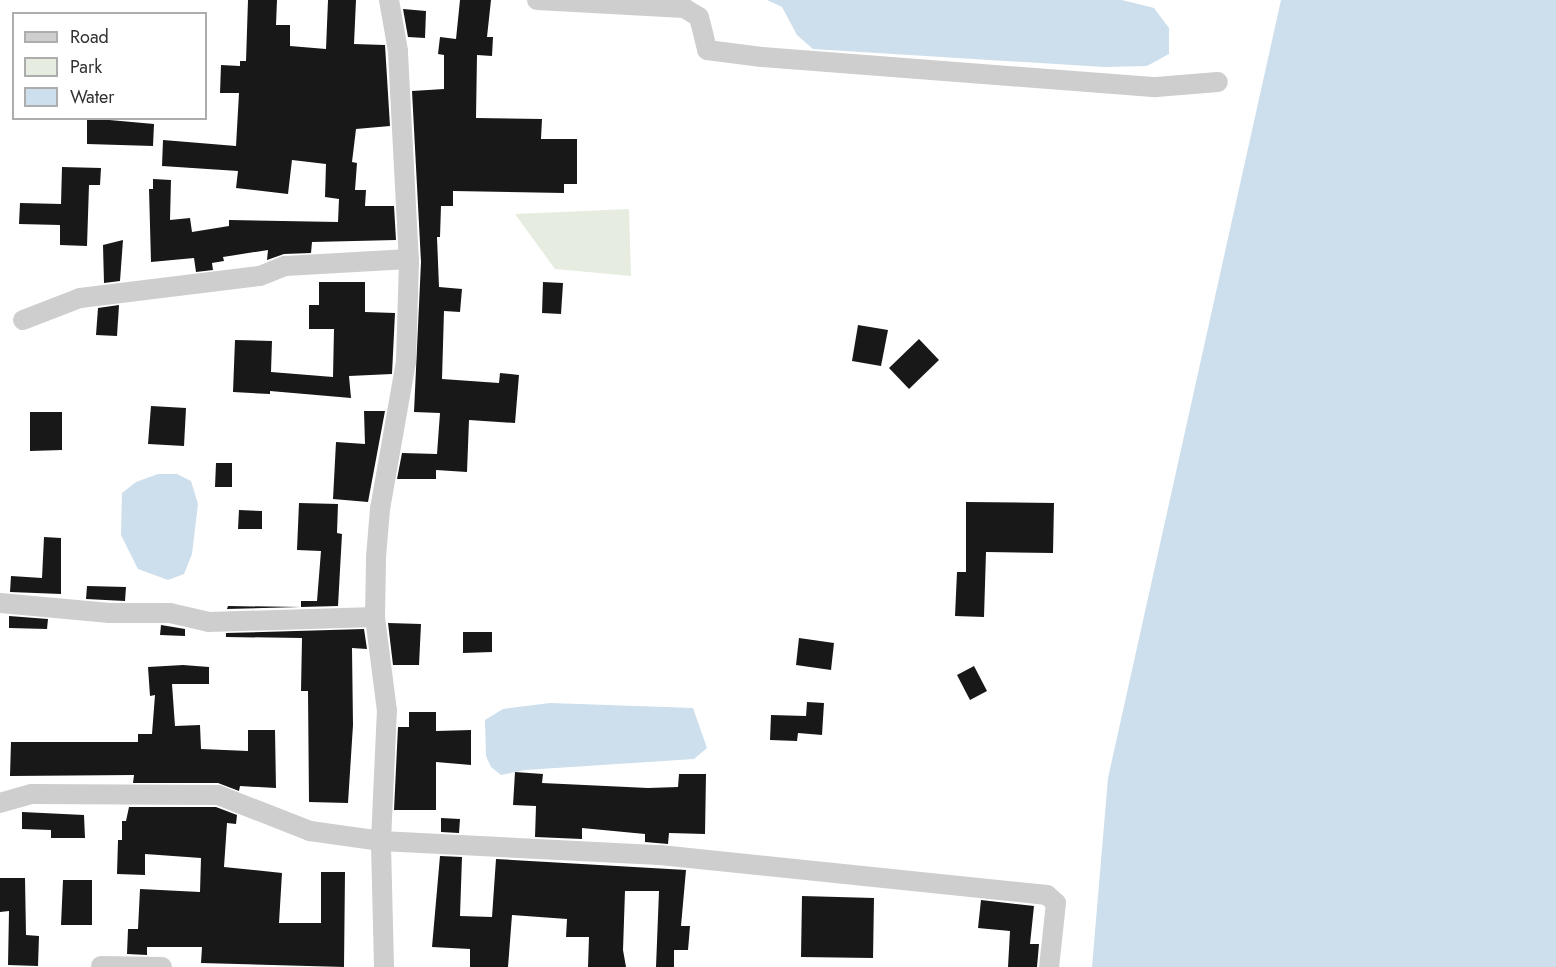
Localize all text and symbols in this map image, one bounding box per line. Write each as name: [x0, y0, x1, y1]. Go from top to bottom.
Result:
legend: [12, 12, 207, 120]
text: Road: [70, 24, 109, 50]
text: Park: [70, 54, 102, 80]
text: Water: [70, 84, 114, 110]

